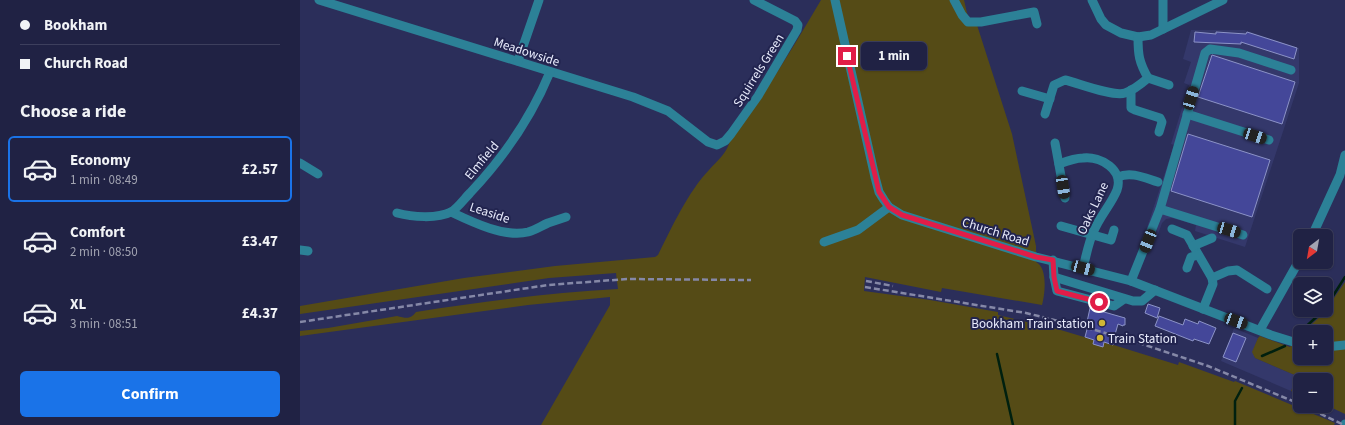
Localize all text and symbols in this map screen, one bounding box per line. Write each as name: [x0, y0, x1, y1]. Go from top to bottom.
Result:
text: Bookham: [44, 15, 107, 36]
street label: Squirrels Green: [729, 30, 789, 111]
street label: Meadowside: [492, 33, 562, 71]
callout: 1 min: [861, 42, 927, 70]
route end: [838, 47, 856, 65]
text: 1 min: [878, 47, 910, 65]
text: Church Road: [44, 53, 128, 74]
car: [1182, 85, 1200, 111]
text: Choose a ride: [20, 99, 126, 124]
car: [1242, 127, 1268, 145]
street label: Elmfield: [460, 138, 503, 184]
text: Economy: [70, 150, 131, 171]
icon: car: [22, 151, 58, 187]
text: £2.57: [242, 159, 278, 180]
text: 1 min · 08:49: [70, 171, 138, 189]
car: [1055, 174, 1071, 200]
street label: Oaks Lane: [1073, 179, 1113, 238]
street label: Leaside: [467, 198, 512, 228]
street label: Church Road: [960, 213, 1032, 251]
car: [1216, 221, 1242, 239]
text: Comfort: [70, 222, 125, 243]
icon: car: [22, 223, 58, 259]
car: [1138, 228, 1158, 254]
north arrow: [1293, 229, 1333, 269]
map controls: [1293, 229, 1333, 413]
text: £3.47: [242, 231, 278, 252]
text: 2 min · 08:50: [70, 243, 138, 261]
car: [1070, 259, 1096, 277]
button: layers: [1293, 277, 1333, 317]
route start: [1090, 293, 1108, 311]
text: XL: [70, 294, 86, 315]
icon: car: [22, 295, 58, 331]
text: £4.37: [242, 303, 278, 324]
car: [1223, 311, 1249, 331]
text: 3 min · 08:51: [70, 315, 138, 333]
place label: Bookham Train station: [971, 315, 1094, 333]
marker: Bookham Train station: [1097, 318, 1107, 328]
button: +: [1293, 325, 1333, 365]
place label: Train Station: [1108, 330, 1177, 348]
marker: Train Station: [1095, 333, 1105, 343]
button: Confirm: [20, 371, 280, 417]
button: −: [1293, 373, 1333, 413]

